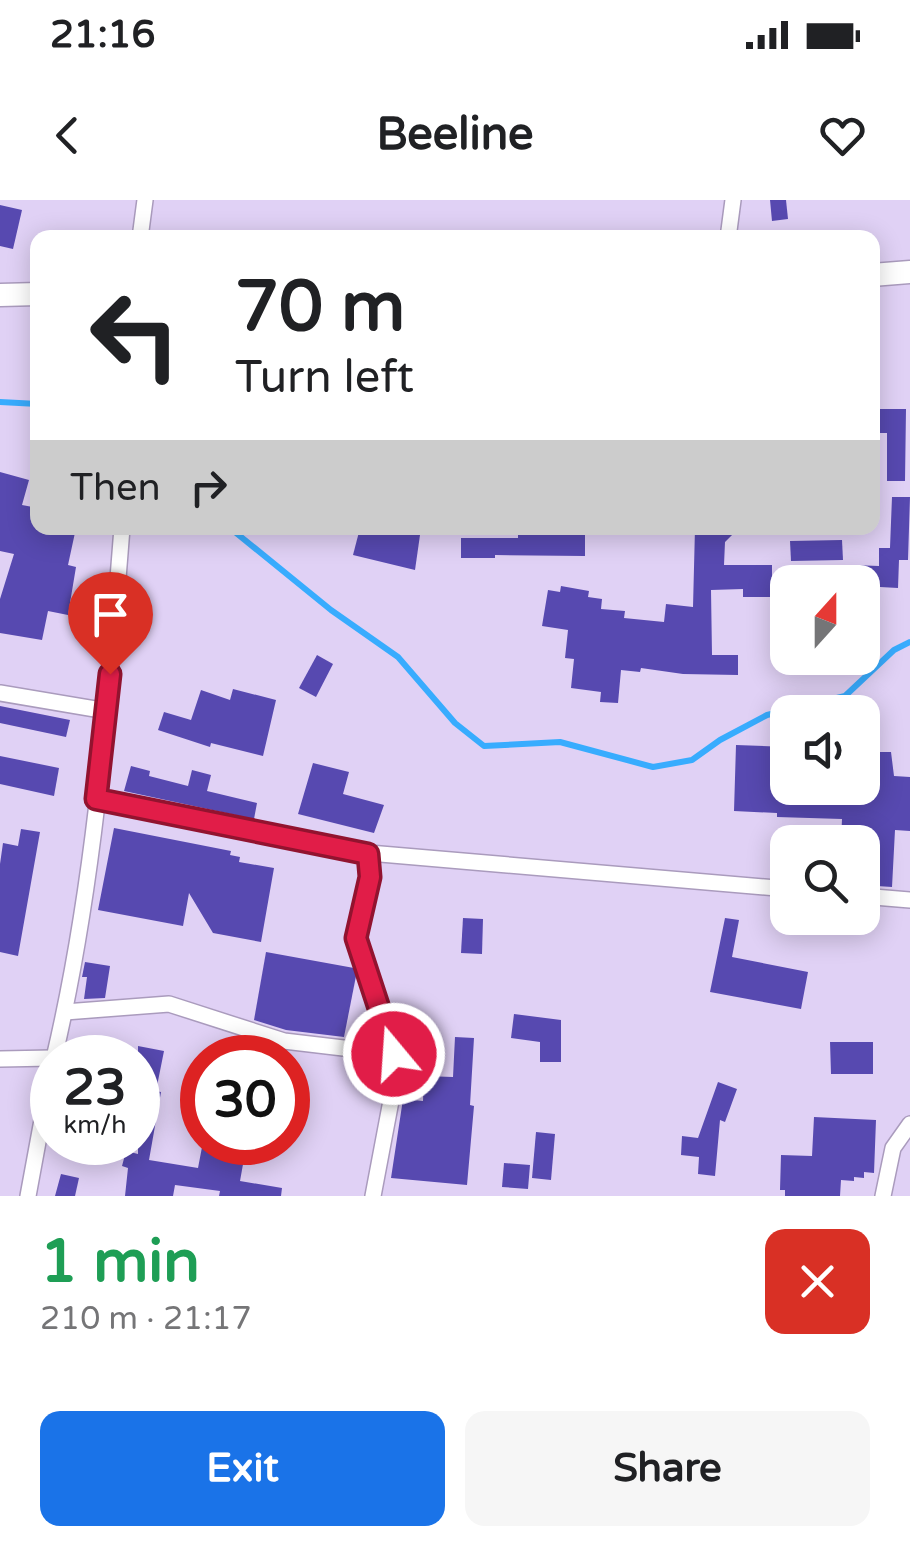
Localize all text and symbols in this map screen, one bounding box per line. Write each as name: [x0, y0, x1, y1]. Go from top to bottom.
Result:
text: 21:16: [50, 12, 155, 58]
icon: back: [40, 108, 95, 163]
text: Beeline: [376, 108, 534, 162]
icon: heart: [815, 108, 870, 163]
text: 70 m: [235, 266, 405, 350]
icon: left: [70, 270, 200, 400]
text: Turn left: [235, 351, 414, 405]
icon: right: [181, 460, 236, 515]
text: Then: [70, 465, 161, 511]
north arrow: [770, 565, 880, 675]
map controls: [770, 565, 880, 935]
pin: [68, 572, 153, 675]
icon: arrive: [83, 587, 138, 642]
button: sound: [770, 695, 880, 805]
button: search: [770, 825, 880, 935]
position arrow: [342, 1002, 446, 1106]
speed limit sign: 30: [180, 1035, 310, 1165]
text: 23: [64, 1058, 126, 1118]
text: km/h: [64, 1110, 126, 1140]
text: 1 min: [40, 1226, 200, 1298]
button: close: [765, 1229, 870, 1334]
text: 210 m · 21:17: [40, 1300, 252, 1338]
button: Exit: [40, 1411, 445, 1526]
button: Share: [465, 1411, 870, 1526]

